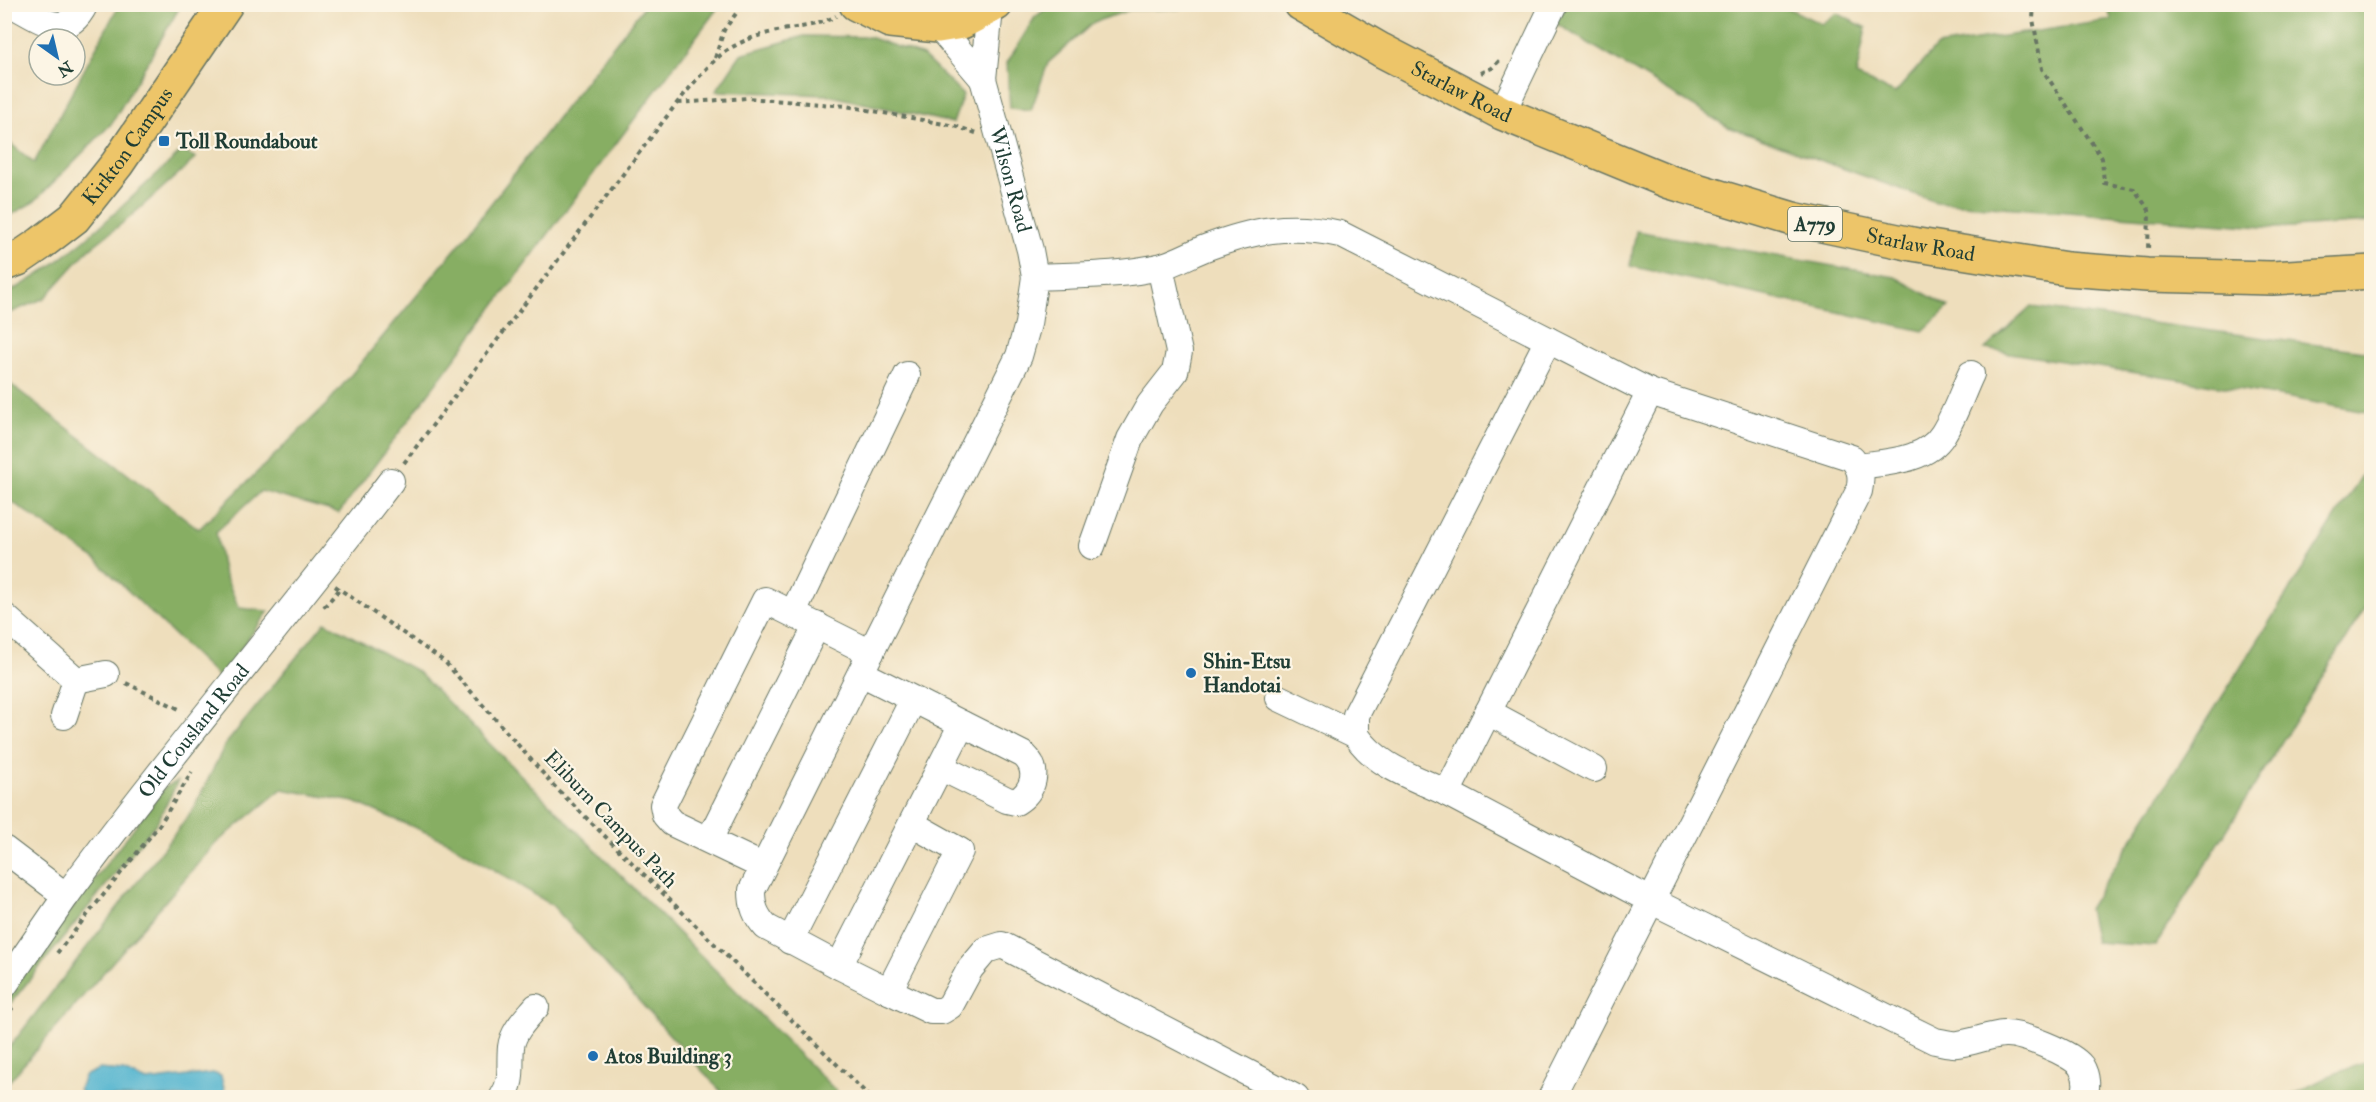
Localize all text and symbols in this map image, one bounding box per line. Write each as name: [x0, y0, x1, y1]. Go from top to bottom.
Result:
north arrow: [27, 27, 87, 87]
street label: Starlaw Road: [1406, 55, 1516, 130]
text: N: [53, 56, 77, 81]
street label: Kirkton Campus: [76, 82, 179, 211]
street label: Wilson Road: [982, 122, 1038, 236]
place label: Toll Roundabout: [175, 128, 318, 155]
marker: Toll Roundabout: [157, 134, 171, 148]
road number: A779: [1788, 207, 1842, 241]
street label: Starlaw Road: [1864, 222, 1978, 268]
place label: Shin-Etsu Handotai: [1203, 648, 1291, 699]
street label: Old Cousland Road: [132, 658, 256, 804]
marker: Shin-Etsu Handotai: [1184, 666, 1198, 680]
street label: Eliburn Campus Path: [538, 745, 683, 894]
place label: Atos Building 3: [604, 1043, 732, 1070]
marker: Atos Building 3: [586, 1049, 600, 1063]

